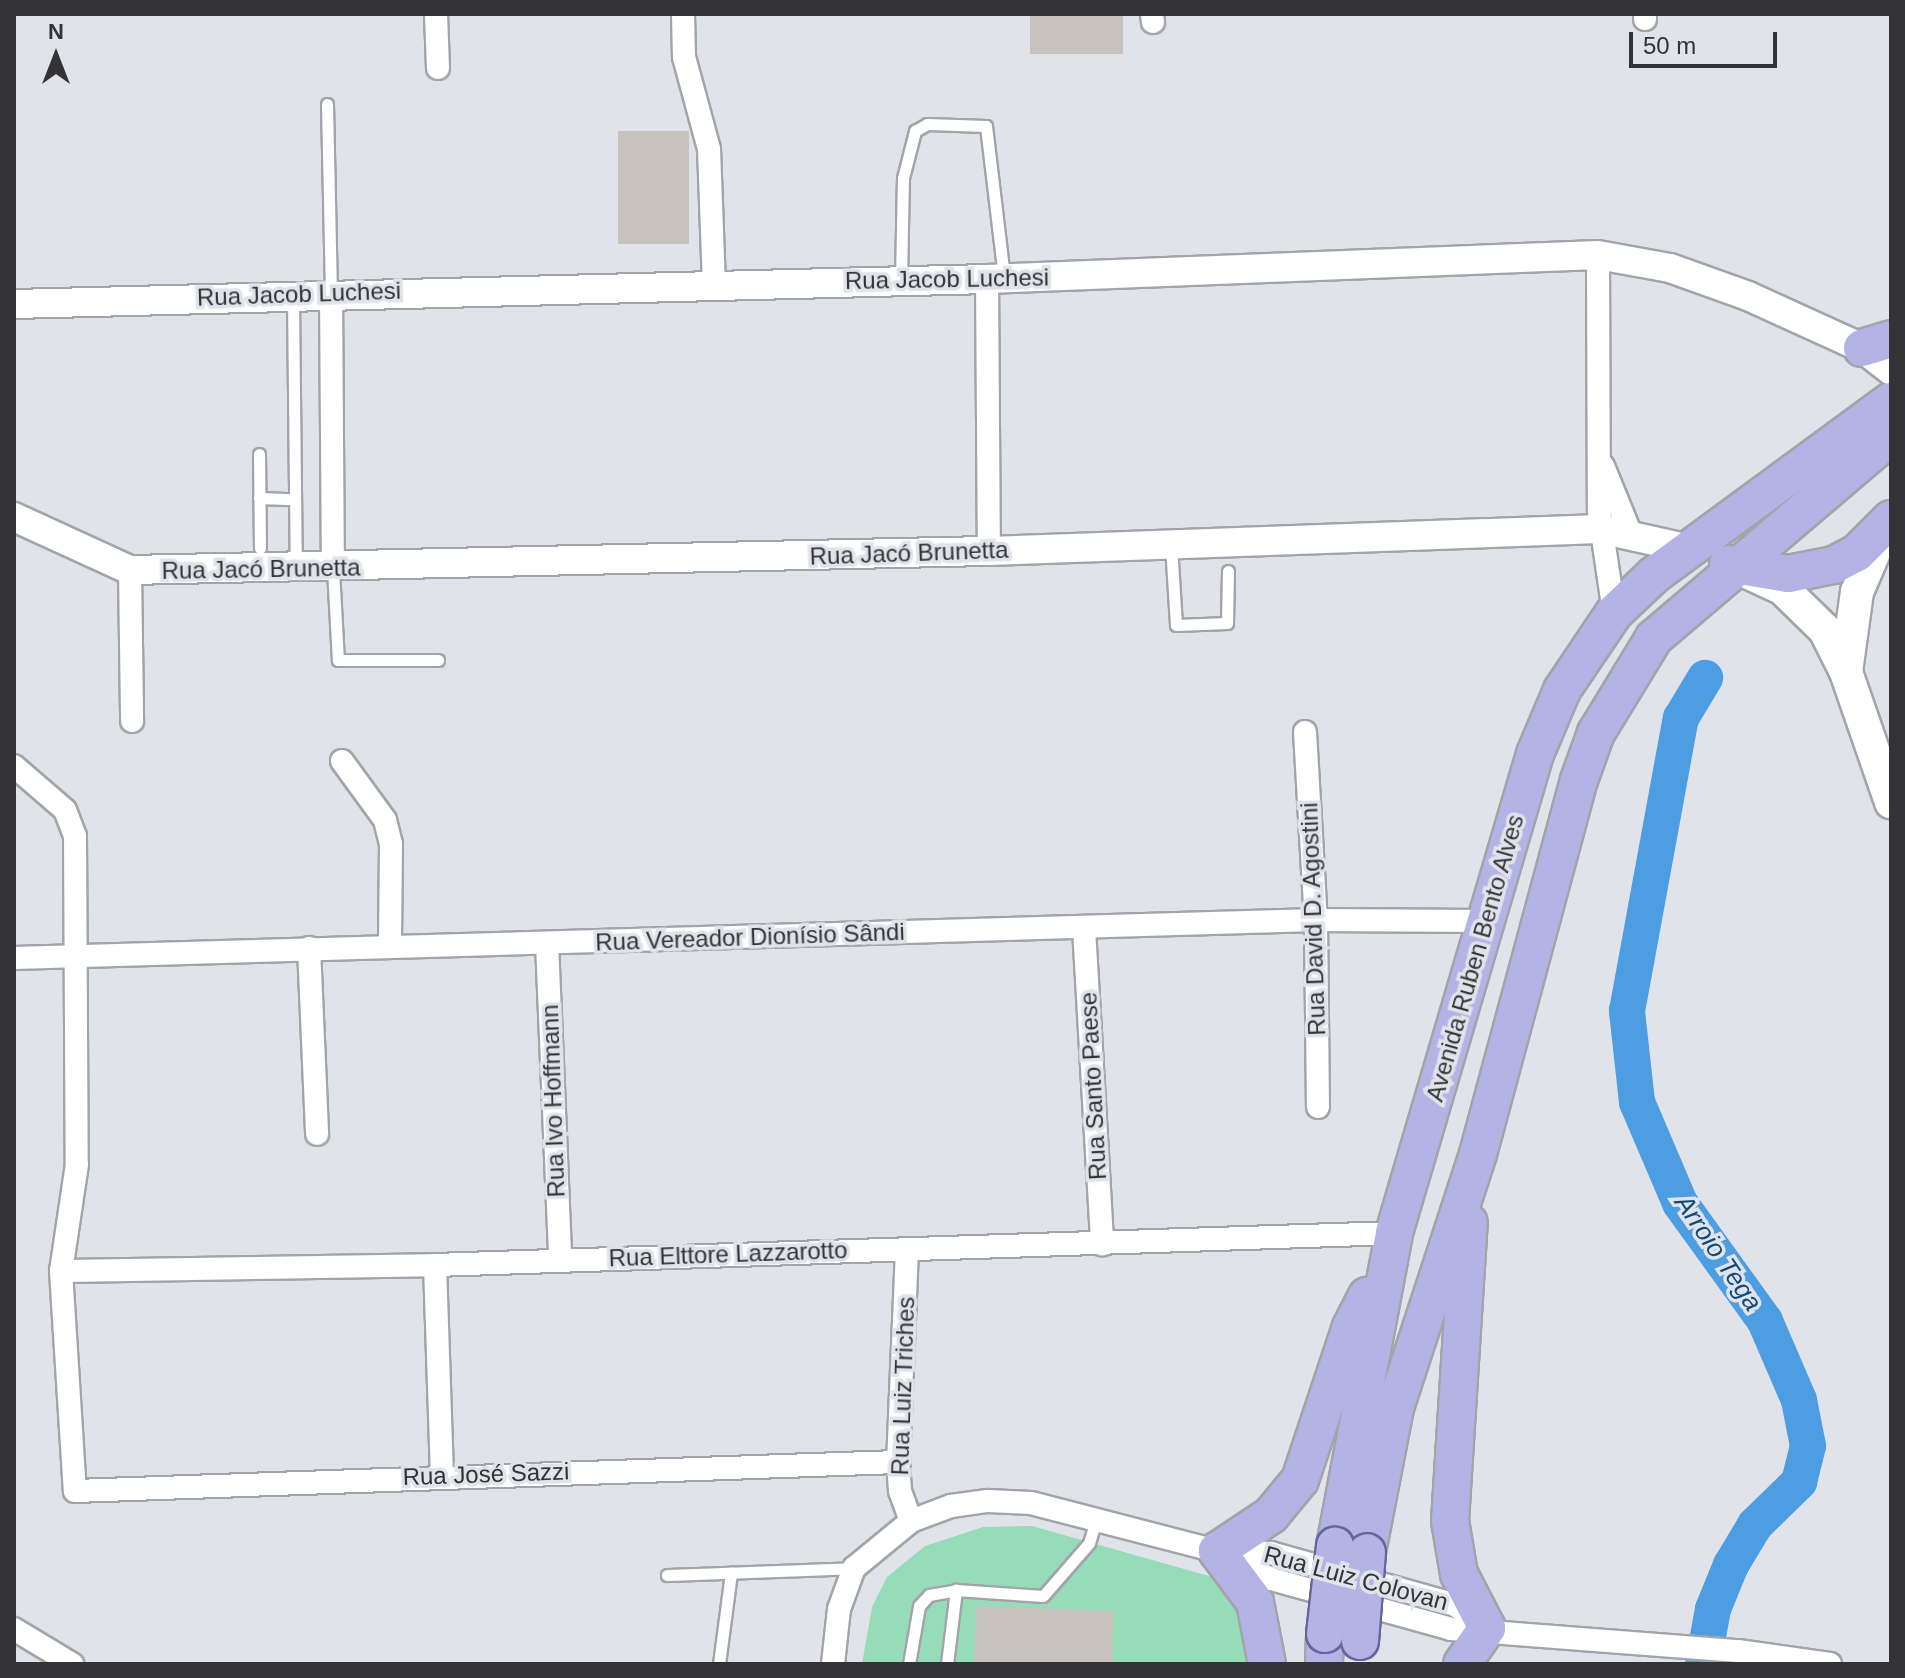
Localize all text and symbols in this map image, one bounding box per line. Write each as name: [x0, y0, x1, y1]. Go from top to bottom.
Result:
north arrow: [16, 16, 96, 96]
scale bar: [1633, 16, 1781, 66]
text: N: [48, 19, 64, 44]
text: 50 m: [1643, 32, 1696, 59]
street label: Rua Jacob Luchesi: [845, 263, 1049, 295]
street label: Rua Jacob Luchesi: [196, 276, 402, 312]
street label: Rua Jacó Brunetta: [809, 535, 1009, 571]
street label: Rua Jacó Brunetta: [161, 553, 361, 585]
street label: Rua David D. Agostini: [1295, 801, 1331, 1037]
street label: Avenida Ruben Bento Alves: [1420, 811, 1530, 1105]
street label: Rua Vereador Dionísio Sândi: [595, 917, 905, 957]
street label: Rua Santo Paese: [1074, 991, 1112, 1181]
street label: Rua Ivo Hoffmann: [535, 1004, 571, 1198]
water label: Arroio Tega: [1668, 1189, 1768, 1317]
street label: Rua Elttore Lazzarotto: [608, 1235, 848, 1273]
street label: Rua Luiz Triches: [885, 1296, 921, 1476]
street label: Rua José Sazzi: [402, 1457, 570, 1491]
street label: Rua Luiz Colovan: [1261, 1540, 1451, 1616]

